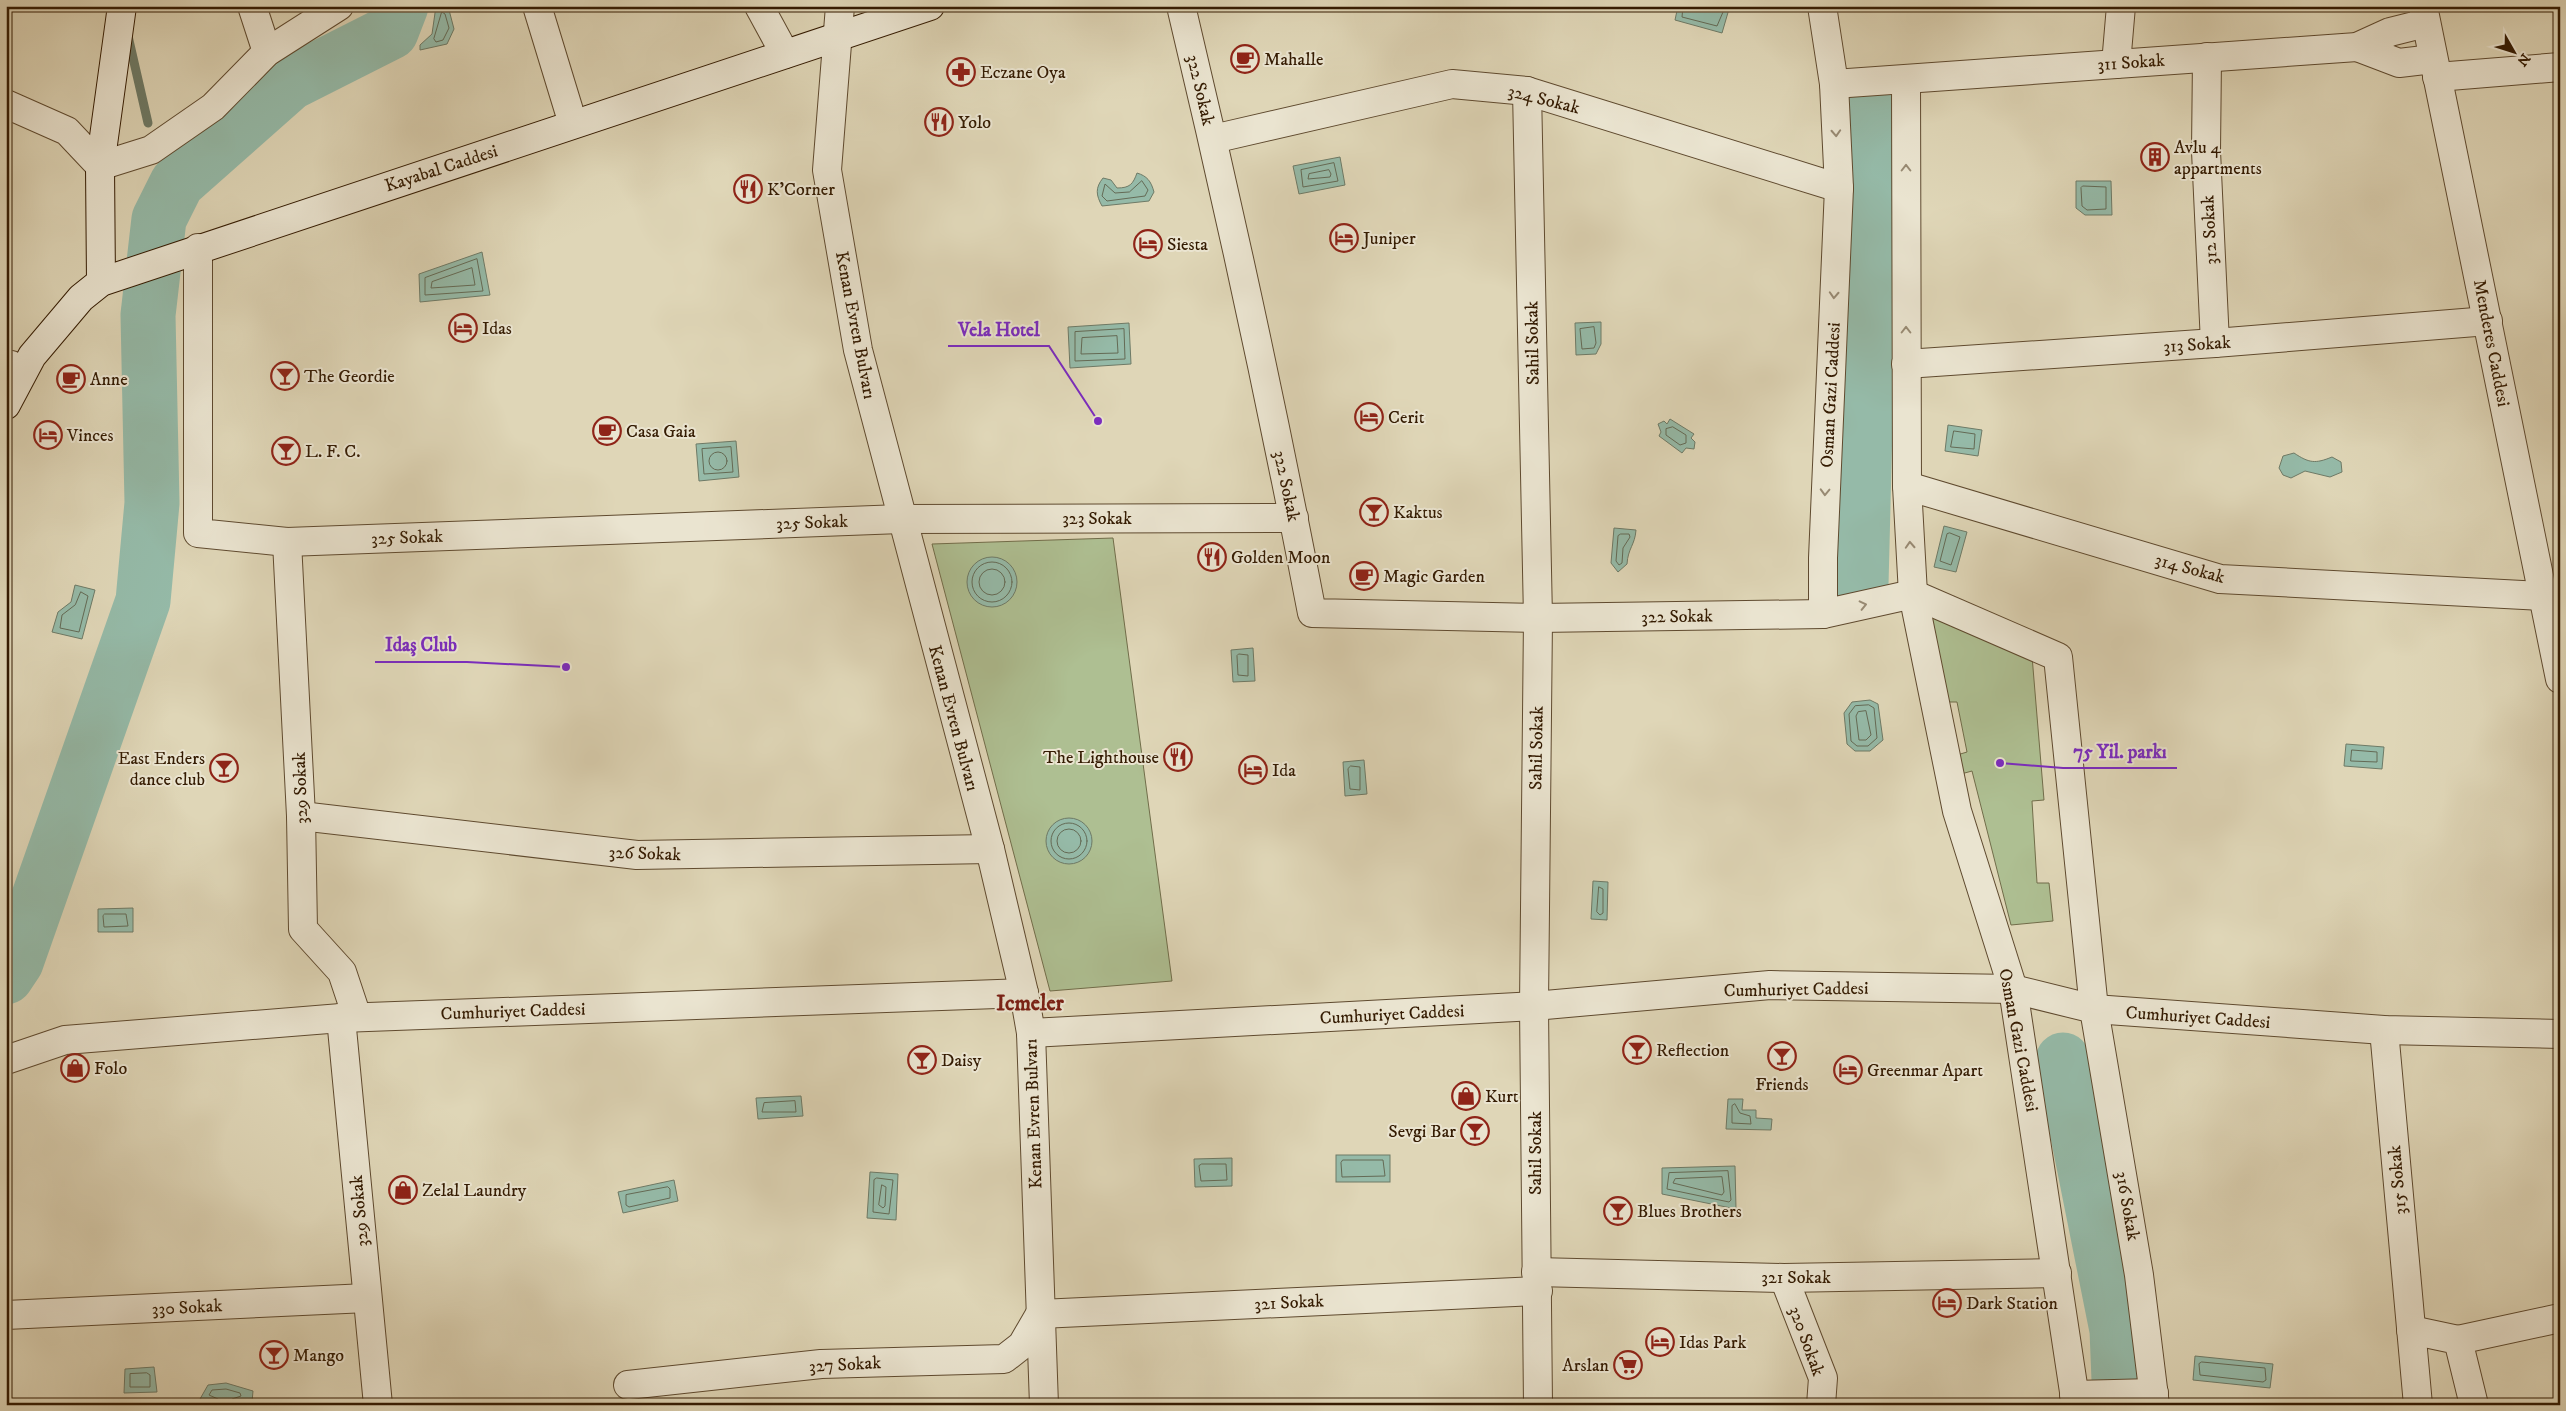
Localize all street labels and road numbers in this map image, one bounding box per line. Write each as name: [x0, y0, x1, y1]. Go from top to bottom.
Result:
street label: 311 Sokak: [2097, 50, 2166, 76]
street label: 322 Sokak: [1181, 53, 1219, 128]
street label: 324 Sokak: [1505, 80, 1582, 120]
street label: Kayabal Caddesi: [382, 140, 501, 198]
street label: 312 Sokak: [2197, 195, 2223, 265]
street label: Kenan Evren Bulvarı: [830, 249, 880, 401]
street label: Menderes Caddesi: [2468, 278, 2514, 409]
street label: Sahil Sokak: [1521, 301, 1545, 385]
street label: Osman Gazi Caddesi: [1816, 322, 1846, 468]
street label: 313 Sokak: [2163, 332, 2232, 358]
street label: 322 Sokak: [1268, 449, 1304, 524]
street label: 323 Sokak: [1062, 508, 1132, 530]
street label: 325 Sokak: [776, 511, 848, 535]
street label: 325 Sokak: [371, 526, 443, 550]
street label: 314 Sokak: [2153, 549, 2227, 589]
street label: 322 Sokak: [1641, 605, 1713, 629]
street label: Kenan Evren Bulvarı: [923, 643, 983, 794]
street label: Sahil Sokak: [1525, 706, 1549, 790]
street label: 329 Sokak: [289, 752, 313, 824]
street label: 326 Sokak: [608, 842, 682, 866]
street label: Osman Gazi Caddesi: [1993, 967, 2043, 1114]
street label: Cumhuriyet Caddesi: [1723, 978, 1869, 1002]
street label: Cumhuriyet Caddesi: [440, 998, 586, 1026]
street label: Cumhuriyet Caddesi: [1319, 1000, 1465, 1030]
street label: Cumhuriyet Caddesi: [2125, 1002, 2271, 1034]
street label: Kenan Evren Bulvarı: [1020, 1039, 1048, 1189]
street label: Sahil Sokak: [1525, 1111, 1547, 1195]
street label: 315 Sokak: [2384, 1144, 2412, 1216]
street label: 316 Sokak: [2110, 1170, 2144, 1243]
street label: 329 Sokak: [346, 1174, 374, 1248]
street label: 321 Sokak: [1761, 1267, 1831, 1289]
street label: 321 Sokak: [1254, 1290, 1324, 1316]
street label: 330 Sokak: [151, 1295, 223, 1321]
street label: 320 Sokak: [1783, 1303, 1829, 1379]
street label: 327 Sokak: [808, 1352, 882, 1378]

